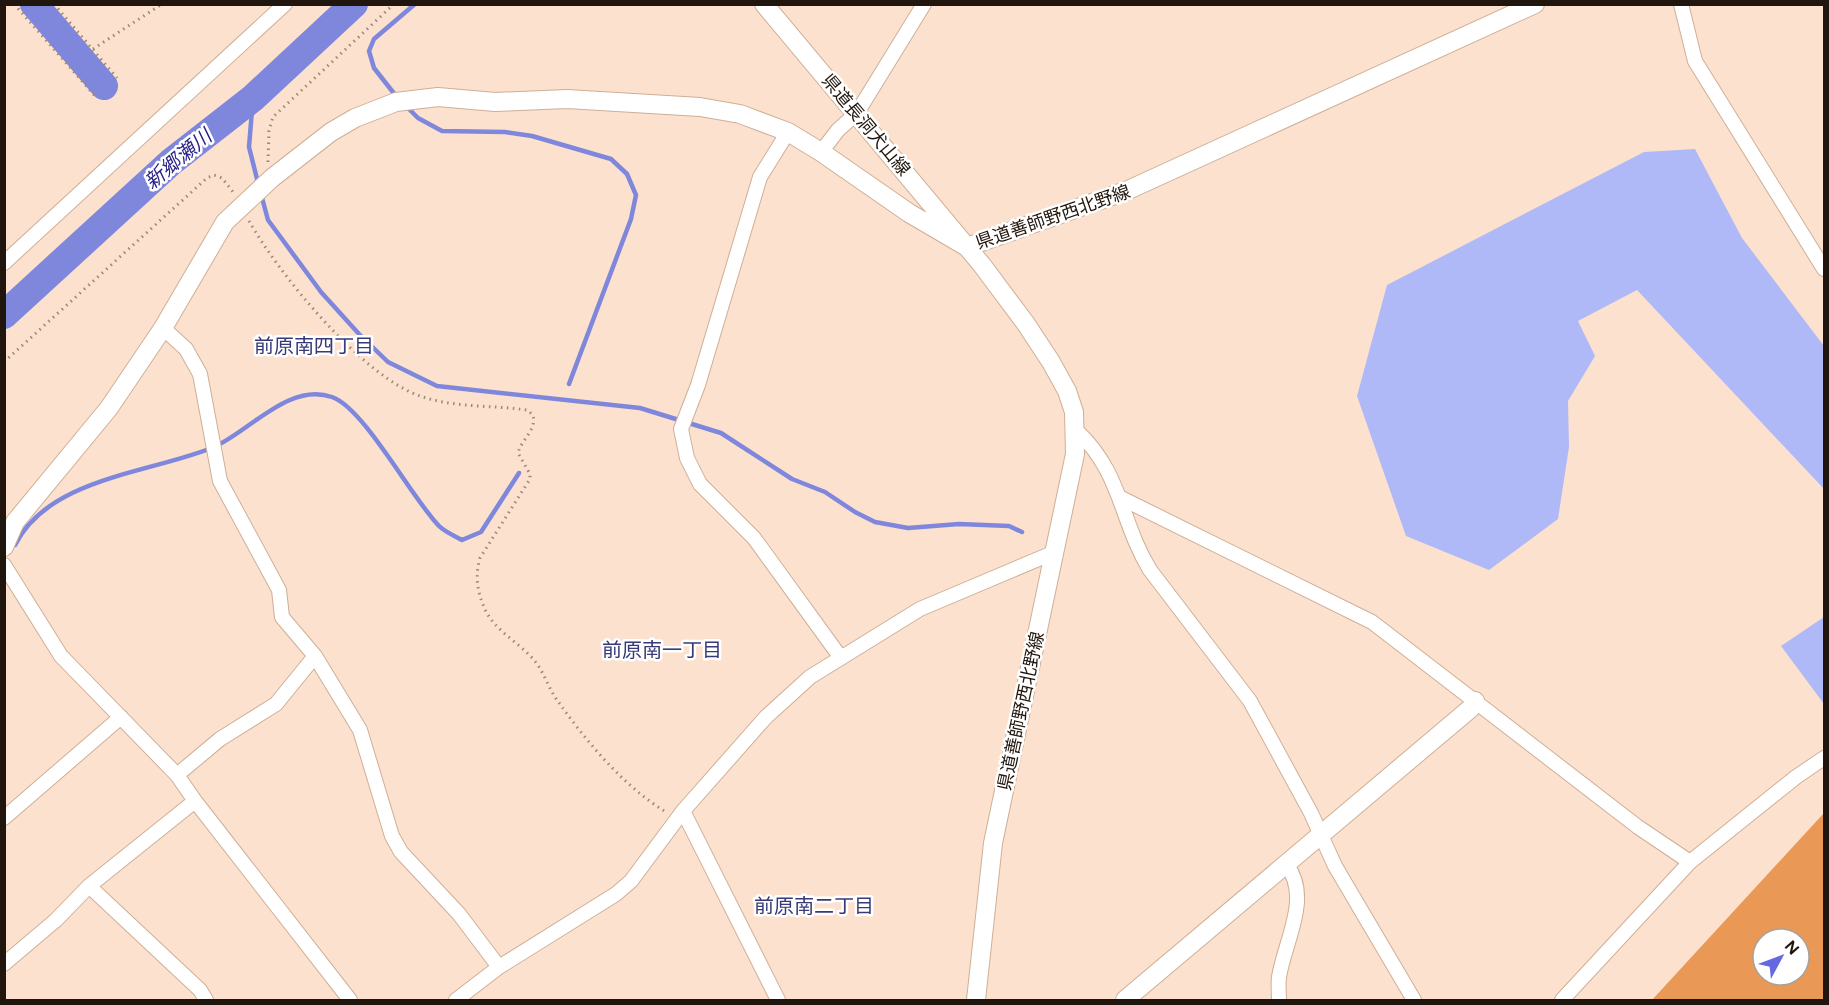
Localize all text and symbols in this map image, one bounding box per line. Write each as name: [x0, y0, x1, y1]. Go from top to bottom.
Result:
street label: 県道長洞犬山線: [817, 70, 915, 180]
water label: 新郷瀬川: [140, 123, 218, 194]
street label: 県道善師野西北野線: [973, 180, 1133, 254]
district label: 前原南四丁目: [254, 334, 374, 358]
street label: 県道善師野西北野線: [993, 629, 1049, 793]
district label: 前原南一丁目: [602, 638, 722, 662]
district label: 前原南二丁目: [754, 894, 874, 918]
north arrow: [1751, 927, 1811, 987]
text: N: [1781, 937, 1803, 958]

